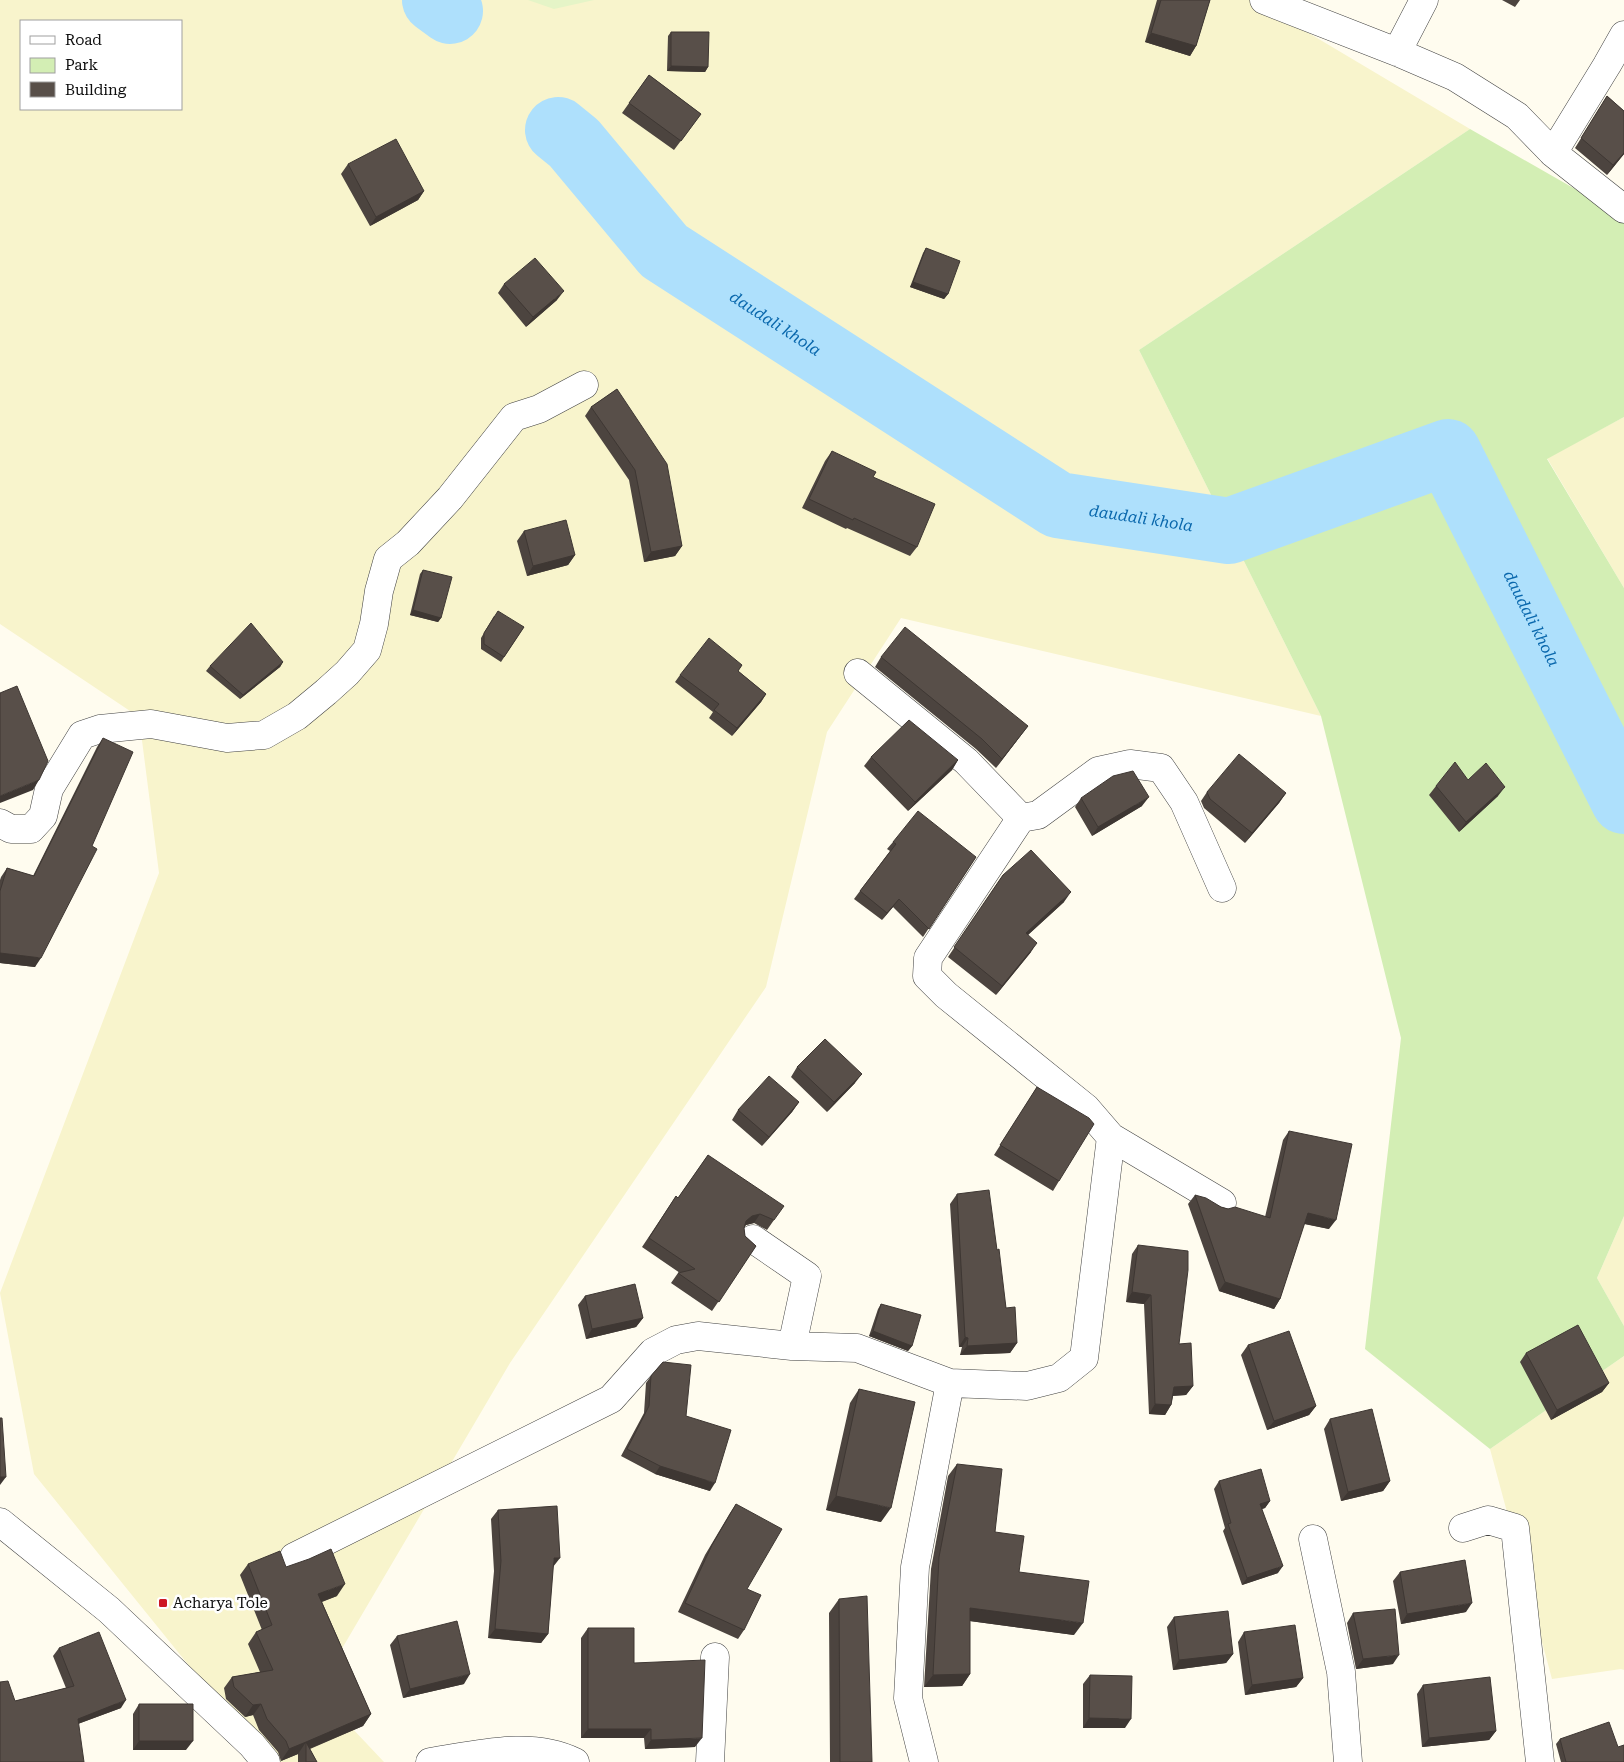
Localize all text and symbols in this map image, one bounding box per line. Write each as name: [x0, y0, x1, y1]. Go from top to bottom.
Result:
legend: [20, 20, 182, 110]
text: Road: [65, 31, 102, 49]
text: Park: [65, 56, 99, 74]
text: Building: [65, 81, 127, 99]
water label: daudali khola: [726, 287, 825, 360]
water label: daudali khola: [1088, 501, 1195, 535]
water label: daudali khola: [1499, 567, 1564, 670]
place label: Acharya Tole: [173, 1594, 268, 1612]
marker: Acharya Tole: [157, 1597, 169, 1609]

